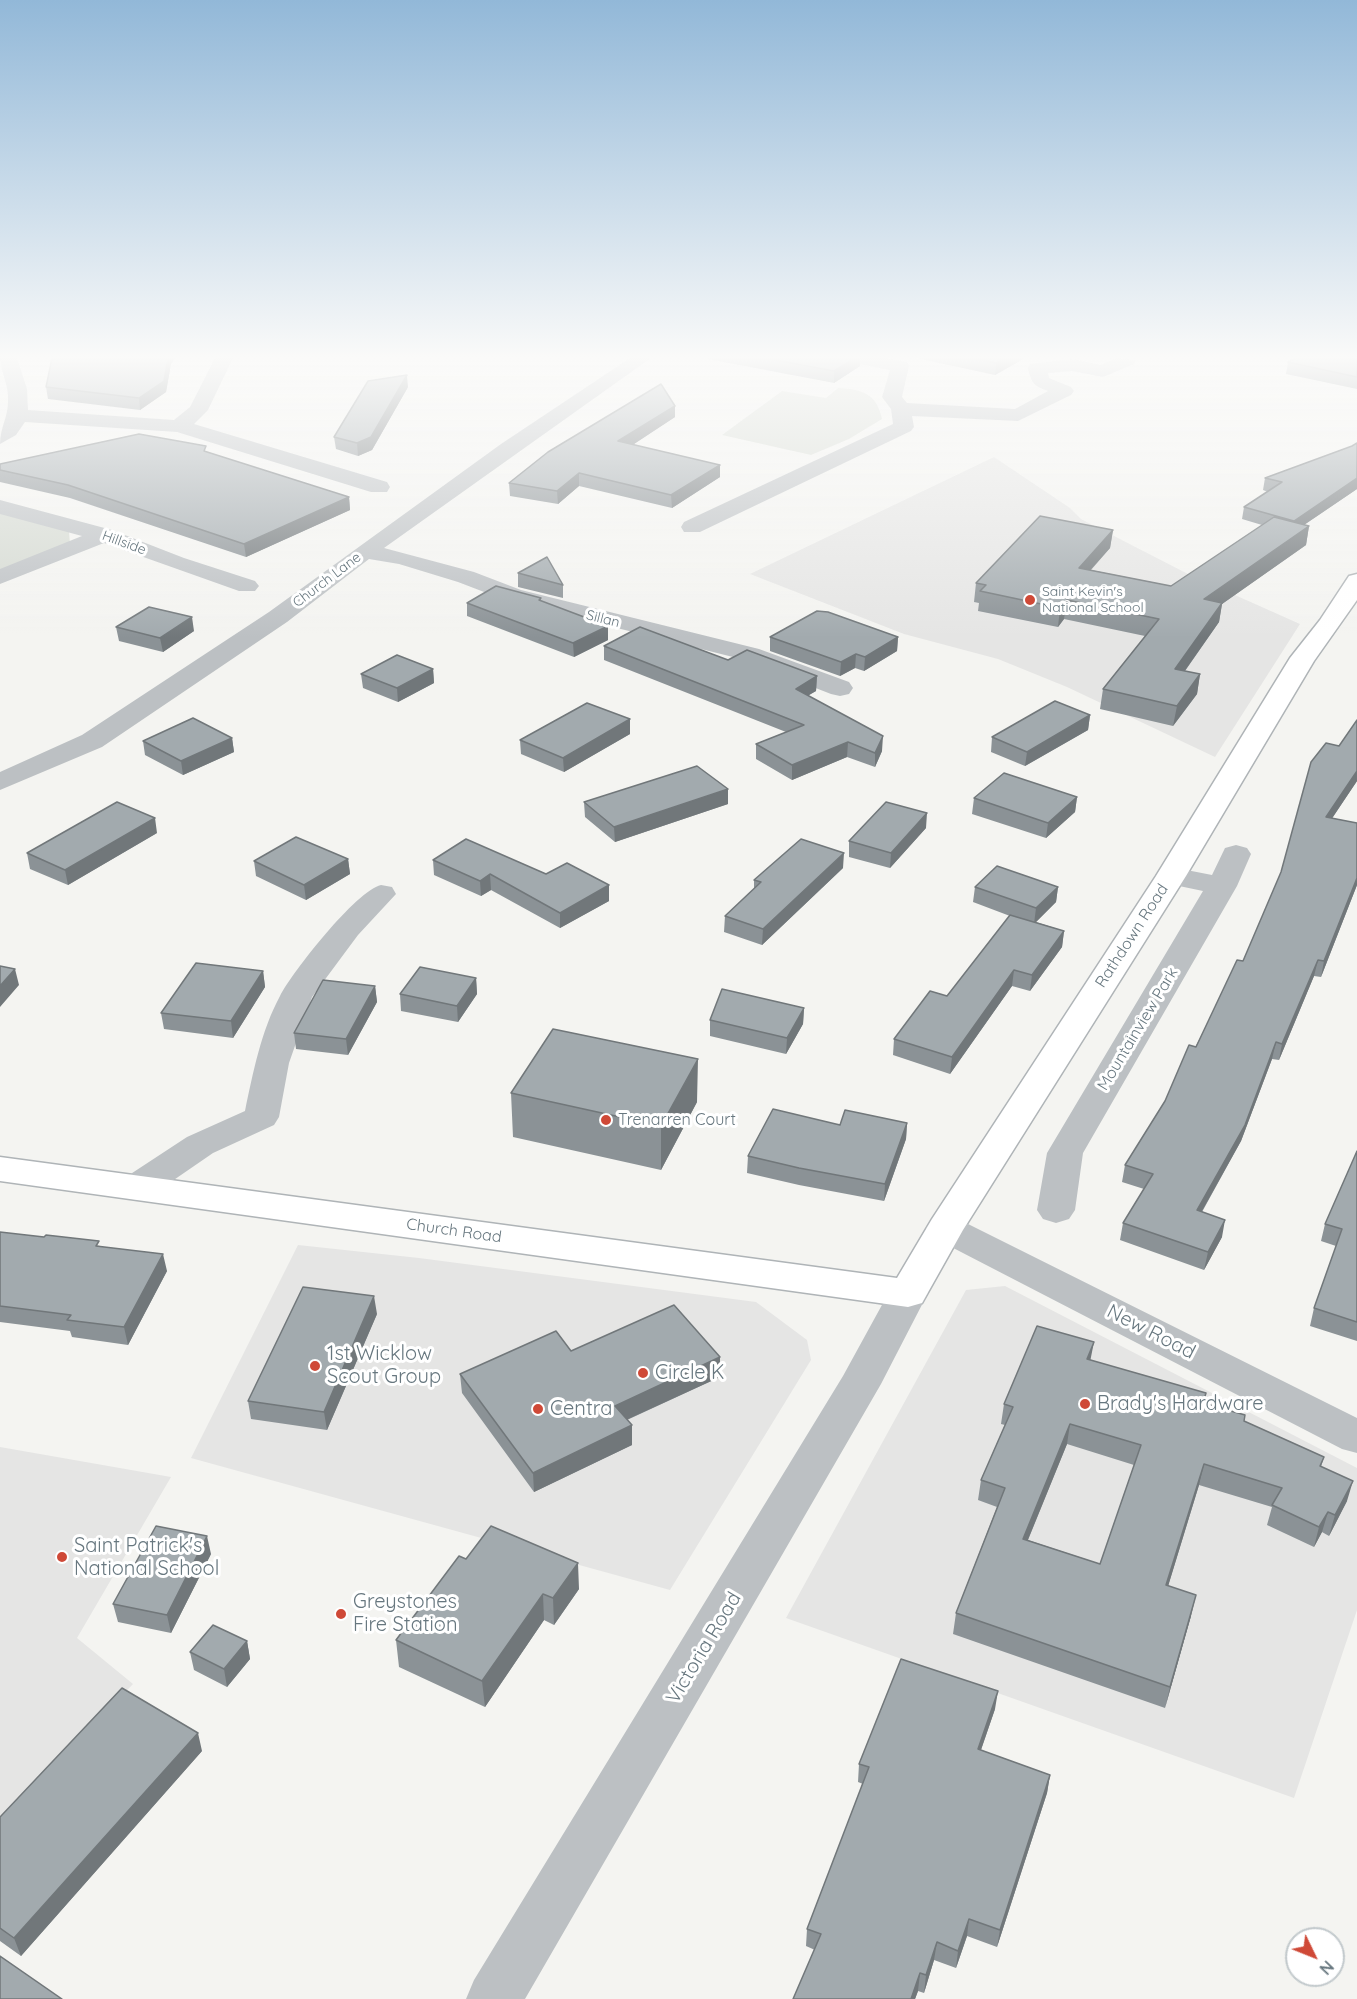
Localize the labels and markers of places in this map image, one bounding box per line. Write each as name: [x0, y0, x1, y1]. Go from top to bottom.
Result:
place label: Saint Kevin's National School: [1042, 584, 1144, 616]
marker: Saint Kevin's National School: [1023, 593, 1037, 607]
place label: Trenarren Court: [618, 1110, 736, 1130]
marker: Trenarren Court: [599, 1113, 613, 1127]
place label: 1st Wicklow Scout Group: [327, 1342, 441, 1389]
marker: 1st Wicklow Scout Group: [308, 1359, 322, 1373]
place label: Circle K: [655, 1361, 725, 1385]
marker: Circle K: [636, 1366, 650, 1380]
place label: Brady's Hardware: [1097, 1392, 1263, 1416]
place label: Centra: [550, 1397, 612, 1421]
marker: Brady's Hardware: [1078, 1397, 1092, 1411]
marker: Centra: [531, 1402, 545, 1416]
place label: Saint Patrick's National School: [74, 1534, 219, 1581]
marker: Saint Patrick's National School: [55, 1550, 69, 1564]
place label: Greystones Fire Station: [353, 1590, 457, 1637]
marker: Greystones Fire Station: [334, 1607, 348, 1621]

